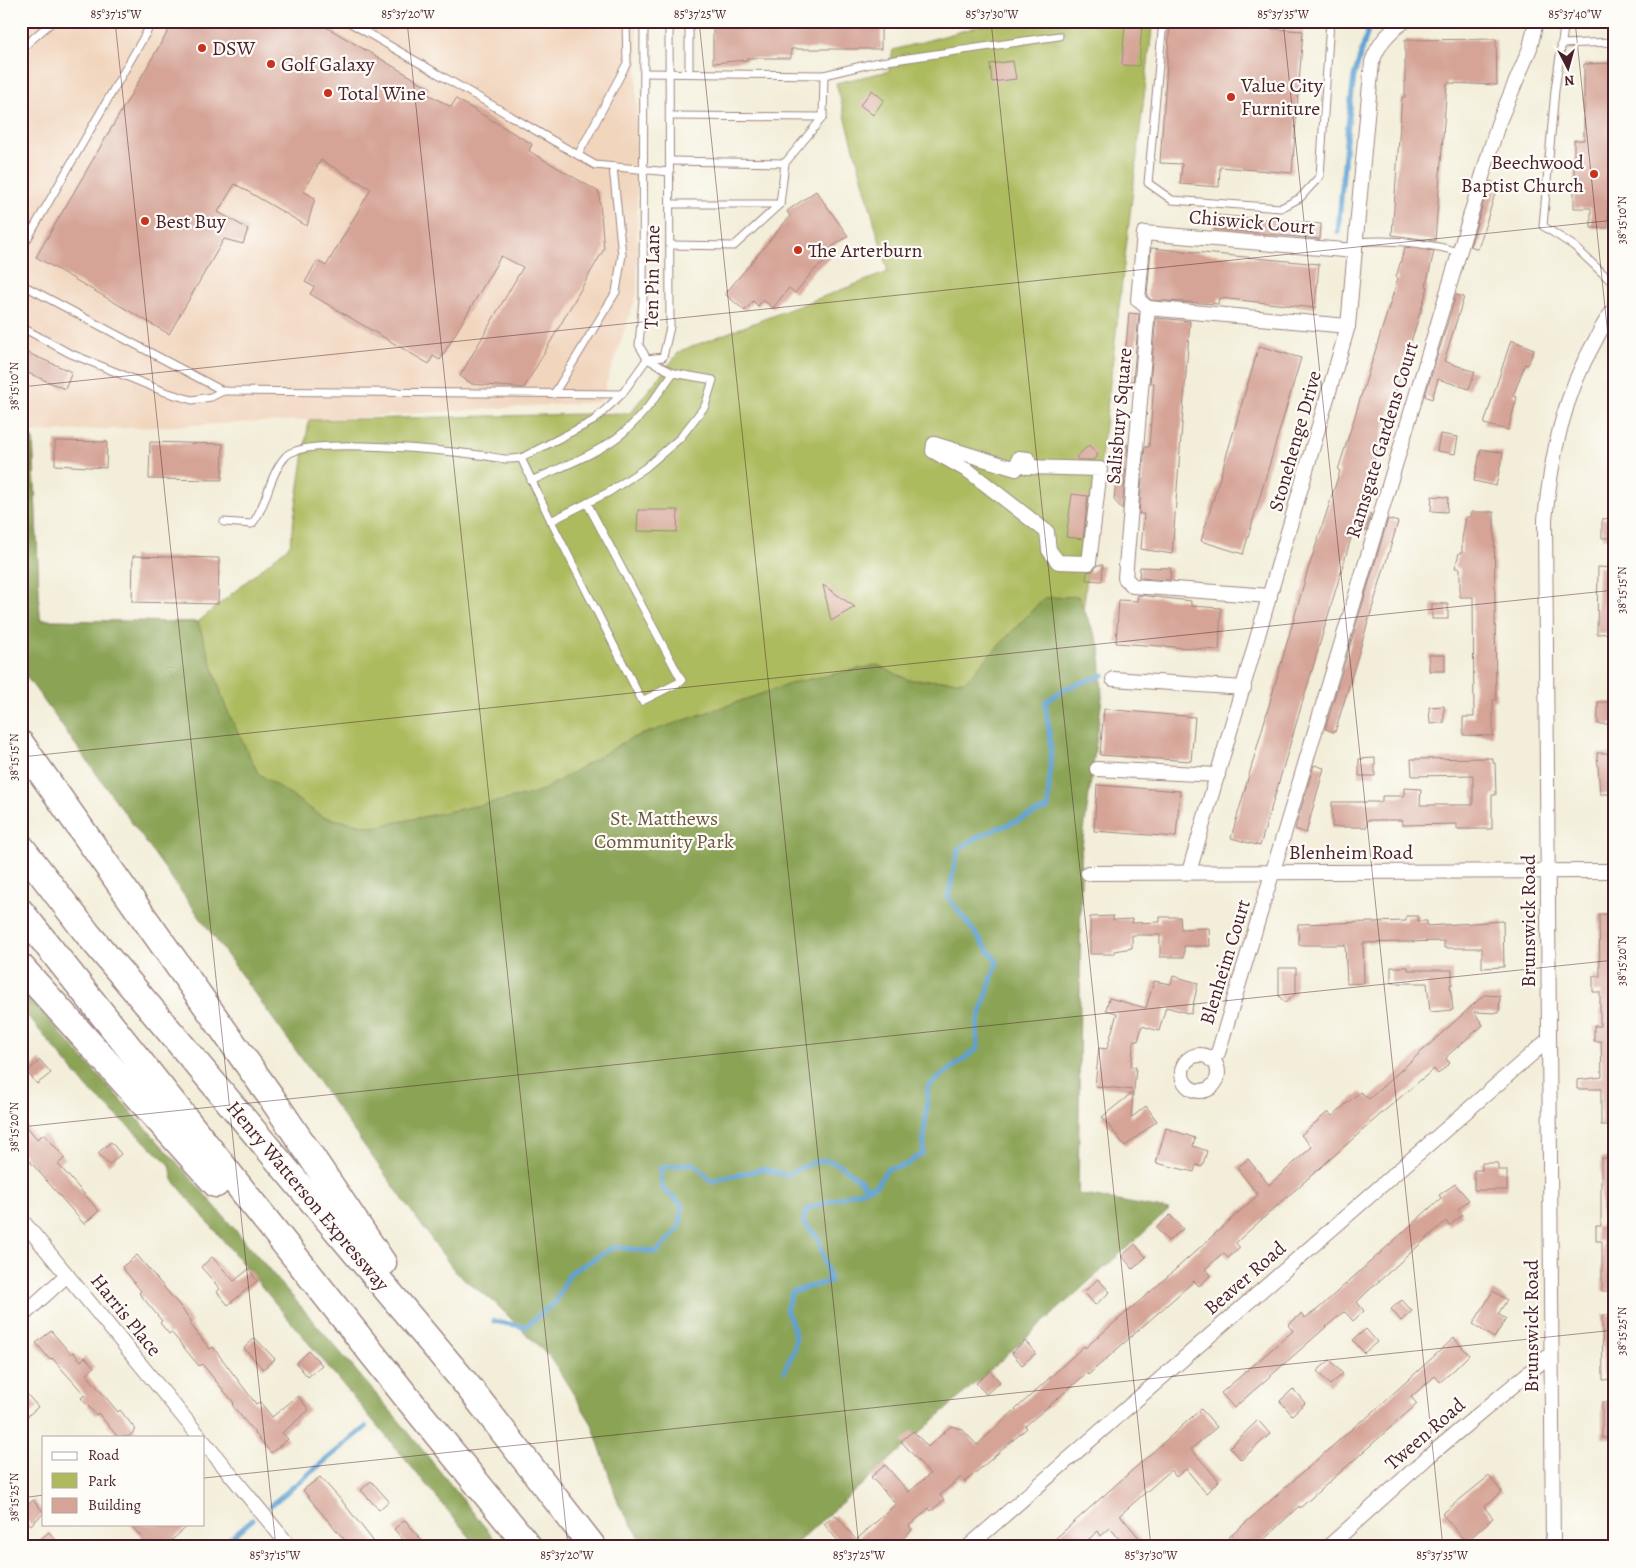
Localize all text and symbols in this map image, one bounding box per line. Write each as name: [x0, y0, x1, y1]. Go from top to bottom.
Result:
text: 85°37'15"W: [91, 6, 142, 22]
text: 85°37'20"W: [381, 6, 436, 22]
text: 85°37'25"W: [674, 6, 727, 22]
text: 85°37'30"W: [966, 6, 1019, 22]
text: 85°37'35"W: [1257, 6, 1310, 22]
text: 85°37'40"W: [1548, 6, 1602, 22]
place label: DSW: [212, 35, 256, 62]
marker: DSW: [196, 42, 208, 54]
north arrow: [1544, 42, 1594, 92]
place label: Golf Galaxy: [281, 51, 375, 78]
marker: Golf Galaxy: [265, 58, 277, 70]
text: N: [1563, 70, 1575, 90]
place label: Value City Furniture: [1240, 72, 1324, 122]
place label: Total Wine: [338, 80, 426, 107]
marker: Total Wine: [322, 87, 334, 99]
marker: Value City Furniture: [1225, 91, 1237, 103]
place label: Beechwood Baptist Church: [1461, 149, 1584, 199]
marker: Beechwood Baptist Church: [1588, 168, 1600, 180]
text: 38°15'10"N: [1614, 195, 1630, 244]
street label: Chiswick Court: [1188, 203, 1316, 241]
place label: Best Buy: [155, 208, 227, 235]
marker: Best Buy: [139, 215, 151, 227]
street label: Ten Pin Lane: [638, 225, 666, 329]
place label: The Arterburn: [808, 237, 923, 264]
marker: The Arterburn: [792, 244, 804, 256]
street label: Ramsgate Gardens Court: [1339, 338, 1425, 542]
street label: Salisbury Square: [1100, 347, 1138, 485]
text: 38°15'10"N: [6, 361, 22, 410]
street label: Stonehenge Drive: [1262, 367, 1328, 515]
text: 38°15'15"N: [1614, 566, 1630, 614]
text: 38°15'15"N: [6, 733, 22, 781]
park label: St. Matthews Community Park: [594, 805, 734, 855]
street label: Blenheim Road: [1289, 839, 1413, 866]
street label: Brunswick Road: [1515, 854, 1542, 987]
street label: Blenheim Court: [1193, 896, 1257, 1028]
text: 38°15'20"N: [1614, 936, 1630, 986]
street label: Henry Watterson Expressway: [220, 1095, 396, 1298]
text: 38°15'20"N: [6, 1102, 22, 1152]
street label: Beaver Road: [1198, 1235, 1292, 1321]
street label: Brunswick Road: [1518, 1259, 1545, 1392]
street label: Harris Place: [84, 1268, 168, 1362]
text: 38°15'25"N: [1614, 1306, 1630, 1355]
street label: Tween Road: [1379, 1391, 1471, 1476]
legend: [42, 1436, 205, 1526]
text: Road: [88, 1445, 120, 1465]
text: Park: [88, 1471, 117, 1491]
text: 38°15'25"N: [6, 1472, 22, 1521]
text: Building: [88, 1495, 141, 1515]
text: 85°37'15"W: [250, 1547, 301, 1563]
text: 85°37'20"W: [540, 1547, 595, 1563]
text: 85°37'25"W: [833, 1547, 886, 1563]
text: 85°37'30"W: [1125, 1547, 1178, 1563]
text: 85°37'35"W: [1416, 1547, 1469, 1563]

